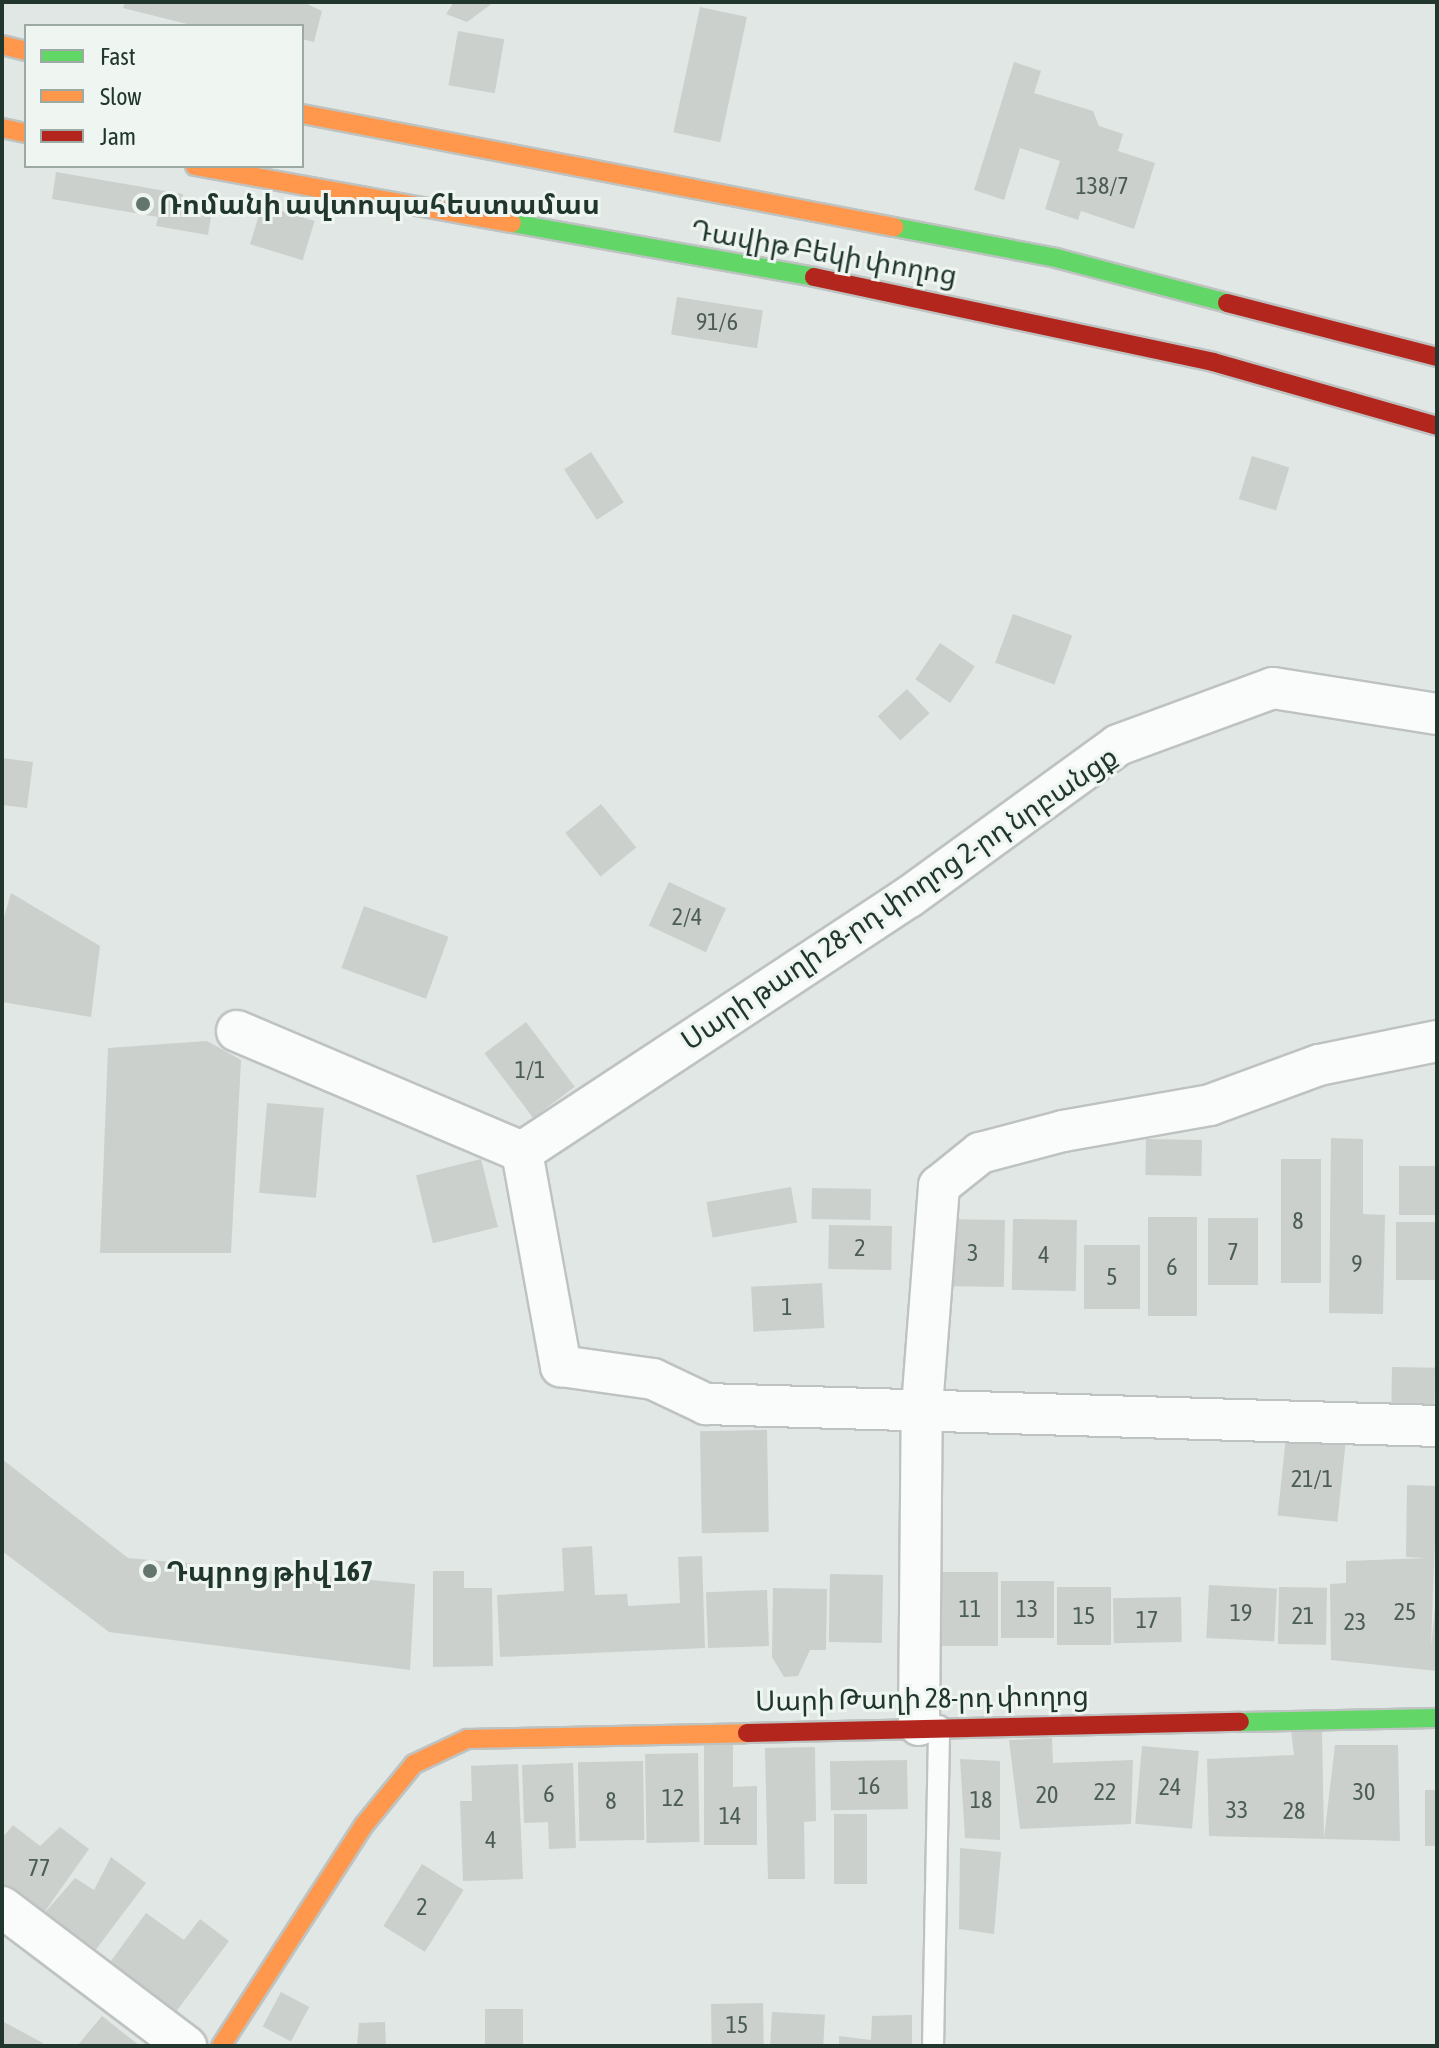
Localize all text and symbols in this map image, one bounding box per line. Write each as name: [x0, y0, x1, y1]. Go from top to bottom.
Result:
legend: [24, 24, 304, 168]
text: Fast: [100, 43, 136, 70]
text: Slow: [100, 83, 142, 110]
text: Jam: [100, 123, 136, 150]
house number: 138/7: [1075, 172, 1129, 200]
place label: Ռոմանի ավտոպահեստամաս: [159, 187, 600, 221]
marker: Ռոմանի ավտոպահեստամաս: [134, 195, 152, 213]
street label: Դավիթ Բեկի փողոց: [688, 212, 960, 292]
house number: 91/6: [696, 308, 738, 336]
street label: Սարի թաղի 28-րդ փողոց 2-րդ նրբանցք: [675, 739, 1123, 1057]
house number: 2/4: [672, 903, 702, 931]
house number: 1/1: [515, 1056, 545, 1084]
house number: 8: [1292, 1207, 1304, 1235]
house number: 2: [854, 1234, 866, 1262]
house number: 7: [1227, 1238, 1239, 1266]
house number: 3: [967, 1239, 979, 1267]
house number: 4: [1038, 1241, 1050, 1269]
house number: 9: [1351, 1250, 1363, 1278]
house number: 6: [1166, 1253, 1178, 1281]
house number: 5: [1106, 1263, 1118, 1291]
house number: 1: [781, 1293, 793, 1321]
house number: 21/1: [1291, 1465, 1333, 1493]
place label: Դպրոց թիվ 167: [166, 1554, 373, 1588]
marker: Դպրոց թիվ 167: [141, 1562, 159, 1580]
house number: 11: [959, 1595, 981, 1623]
house number: 13: [1016, 1595, 1038, 1623]
house number: 25: [1394, 1598, 1416, 1626]
house number: 19: [1230, 1599, 1252, 1627]
house number: 15: [1073, 1602, 1095, 1630]
house number: 21: [1292, 1602, 1314, 1630]
house number: 17: [1136, 1606, 1158, 1634]
house number: 23: [1344, 1608, 1366, 1636]
street label: Սարի Թաղի 28-րդ փողոց: [755, 1678, 1089, 1718]
house number: 16: [858, 1772, 880, 1800]
house number: 24: [1159, 1773, 1181, 1801]
house number: 22: [1094, 1778, 1116, 1806]
house number: 30: [1353, 1778, 1375, 1806]
house number: 6: [543, 1780, 555, 1808]
house number: 20: [1036, 1781, 1058, 1809]
house number: 12: [662, 1784, 684, 1812]
house number: 18: [970, 1786, 992, 1814]
house number: 8: [605, 1787, 617, 1815]
house number: 33: [1226, 1796, 1248, 1824]
house number: 28: [1283, 1797, 1305, 1825]
house number: 14: [719, 1802, 741, 1830]
house number: 4: [485, 1826, 497, 1854]
house number: 77: [28, 1854, 50, 1882]
house number: 2: [416, 1893, 428, 1921]
house number: 15: [726, 2011, 748, 2039]

